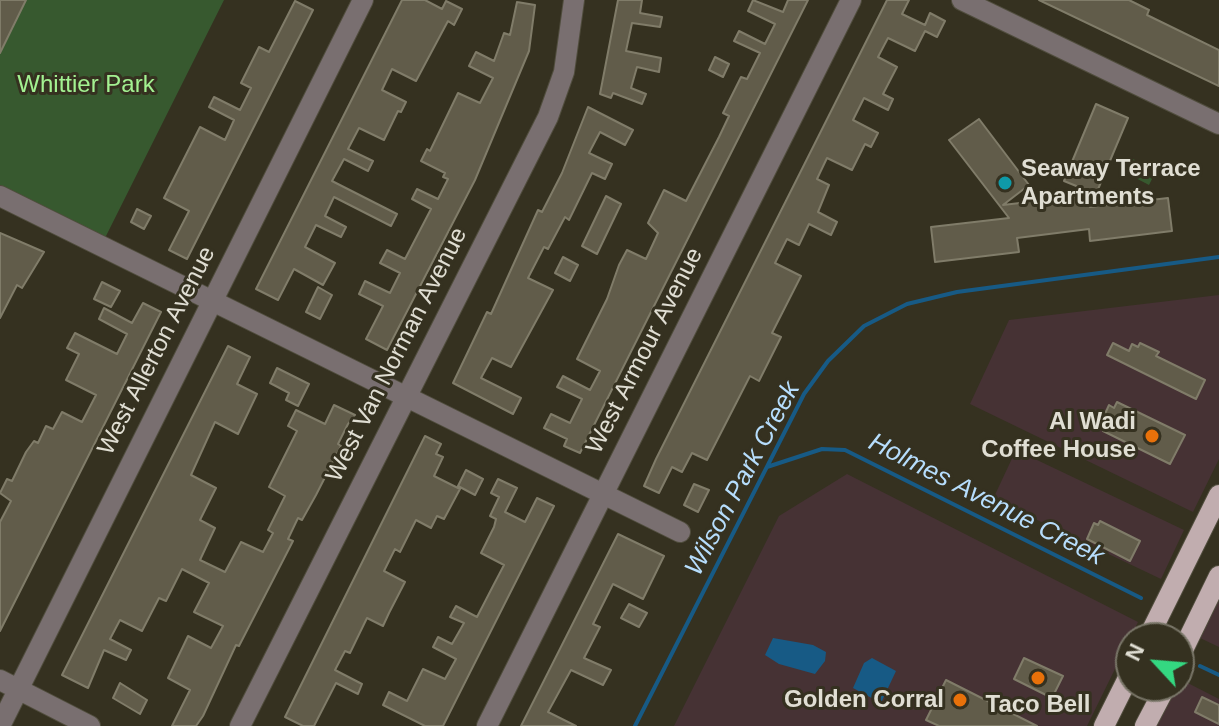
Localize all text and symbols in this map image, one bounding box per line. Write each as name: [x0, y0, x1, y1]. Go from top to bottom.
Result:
park label: Whittier Park: [17, 71, 155, 99]
place label: Seaway Terrace Apartments: [1021, 155, 1201, 211]
marker: Seaway Terrace Apartments: [996, 174, 1014, 192]
street label: West Van Norman Avenue: [320, 223, 474, 487]
street label: West Allerton Avenue: [92, 242, 222, 460]
street label: West Armour Avenue: [581, 243, 709, 459]
water label: Wilson Park Creek: [679, 377, 807, 581]
place label: Al Wadi Coffee House: [981, 408, 1136, 464]
water label: Holmes Avenue Creek: [863, 427, 1109, 573]
marker: Al Wadi Coffee House: [1143, 427, 1161, 445]
north arrow: [1115, 622, 1195, 702]
text: N: [1120, 640, 1149, 665]
marker: Taco Bell: [1029, 669, 1047, 687]
place label: Golden Corral: [784, 686, 944, 714]
marker: Golden Corral: [951, 691, 969, 709]
place label: Taco Bell: [986, 691, 1090, 719]

